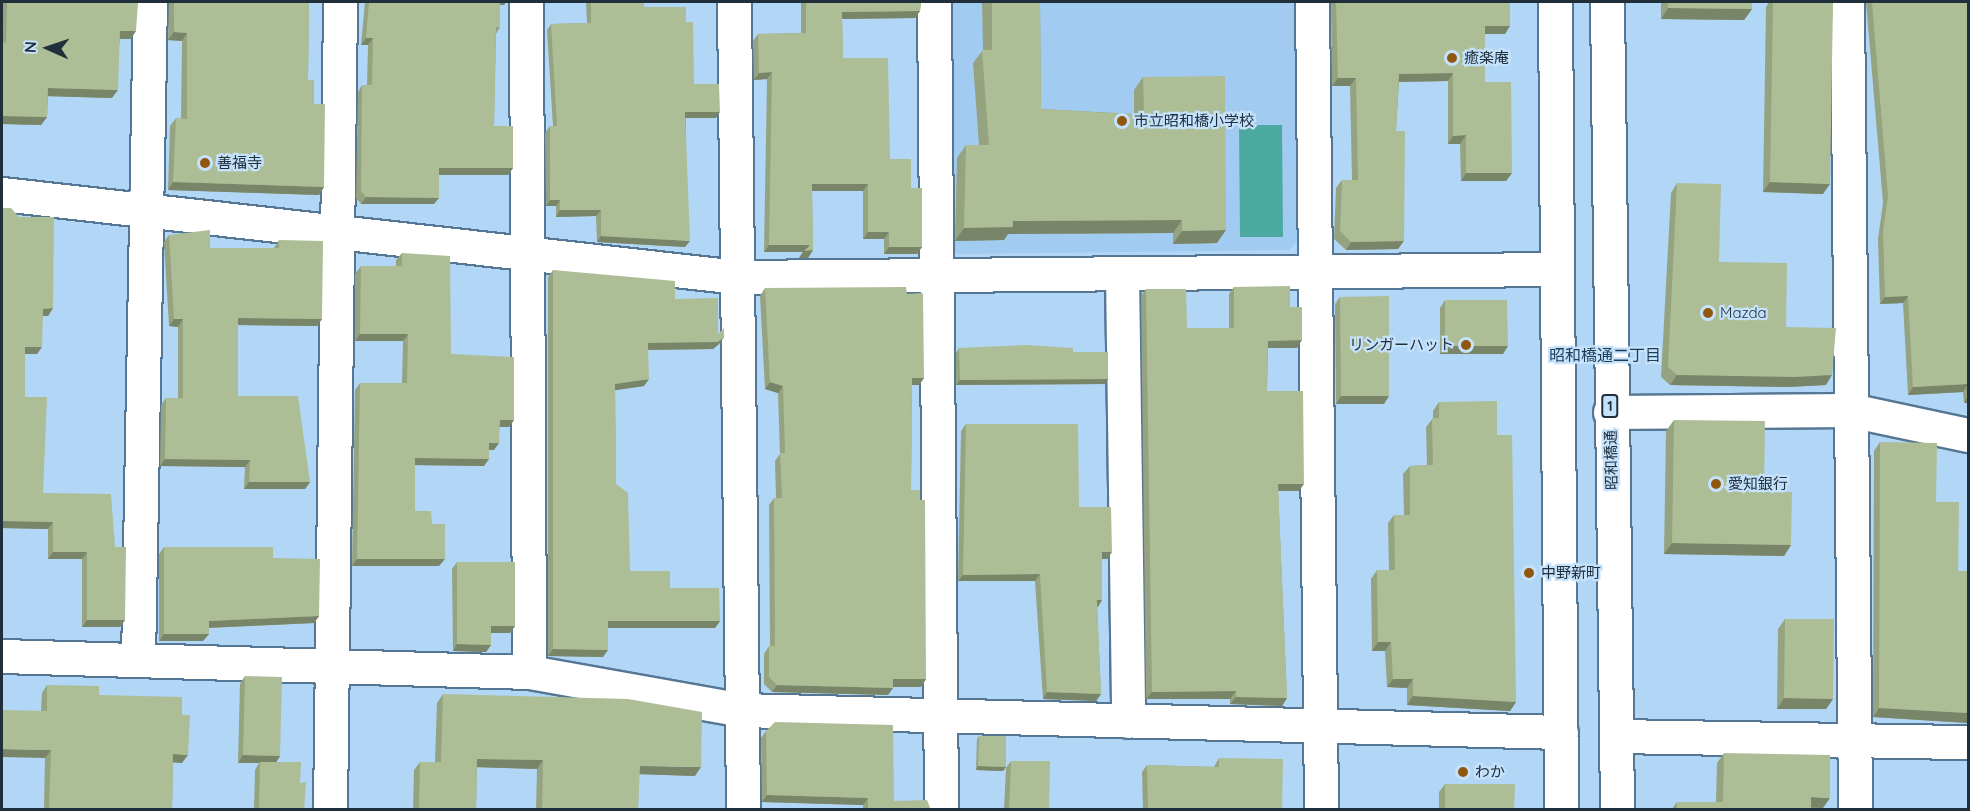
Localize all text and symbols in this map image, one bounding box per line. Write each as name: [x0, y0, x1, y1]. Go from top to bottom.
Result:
north arrow: [18, 18, 78, 78]
text: N: [20, 41, 40, 53]
place label: 癒楽庵: [1464, 49, 1509, 67]
marker: 癒楽庵: [1445, 51, 1459, 65]
place label: 市立昭和橋小学校: [1134, 112, 1254, 130]
marker: 市立昭和橋小学校: [1115, 114, 1129, 128]
place label: 善福寺: [217, 154, 262, 172]
marker: 善福寺: [198, 156, 212, 170]
place label: Mazda: [1720, 304, 1767, 322]
marker: Mazda: [1701, 306, 1715, 320]
place label: リンガーハット: [1349, 336, 1454, 354]
marker: リンガーハット: [1459, 338, 1473, 352]
district label: 昭和橋通二丁目: [1549, 345, 1661, 365]
road number: 1: [1601, 395, 1619, 417]
street label: 昭和橋通: [1601, 430, 1621, 490]
place label: 愛知銀行: [1728, 475, 1788, 493]
marker: 愛知銀行: [1709, 477, 1723, 491]
place label: 中野新町: [1541, 564, 1601, 582]
marker: 中野新町: [1522, 566, 1536, 580]
place label: わか: [1475, 763, 1505, 781]
marker: わか: [1456, 765, 1470, 779]

